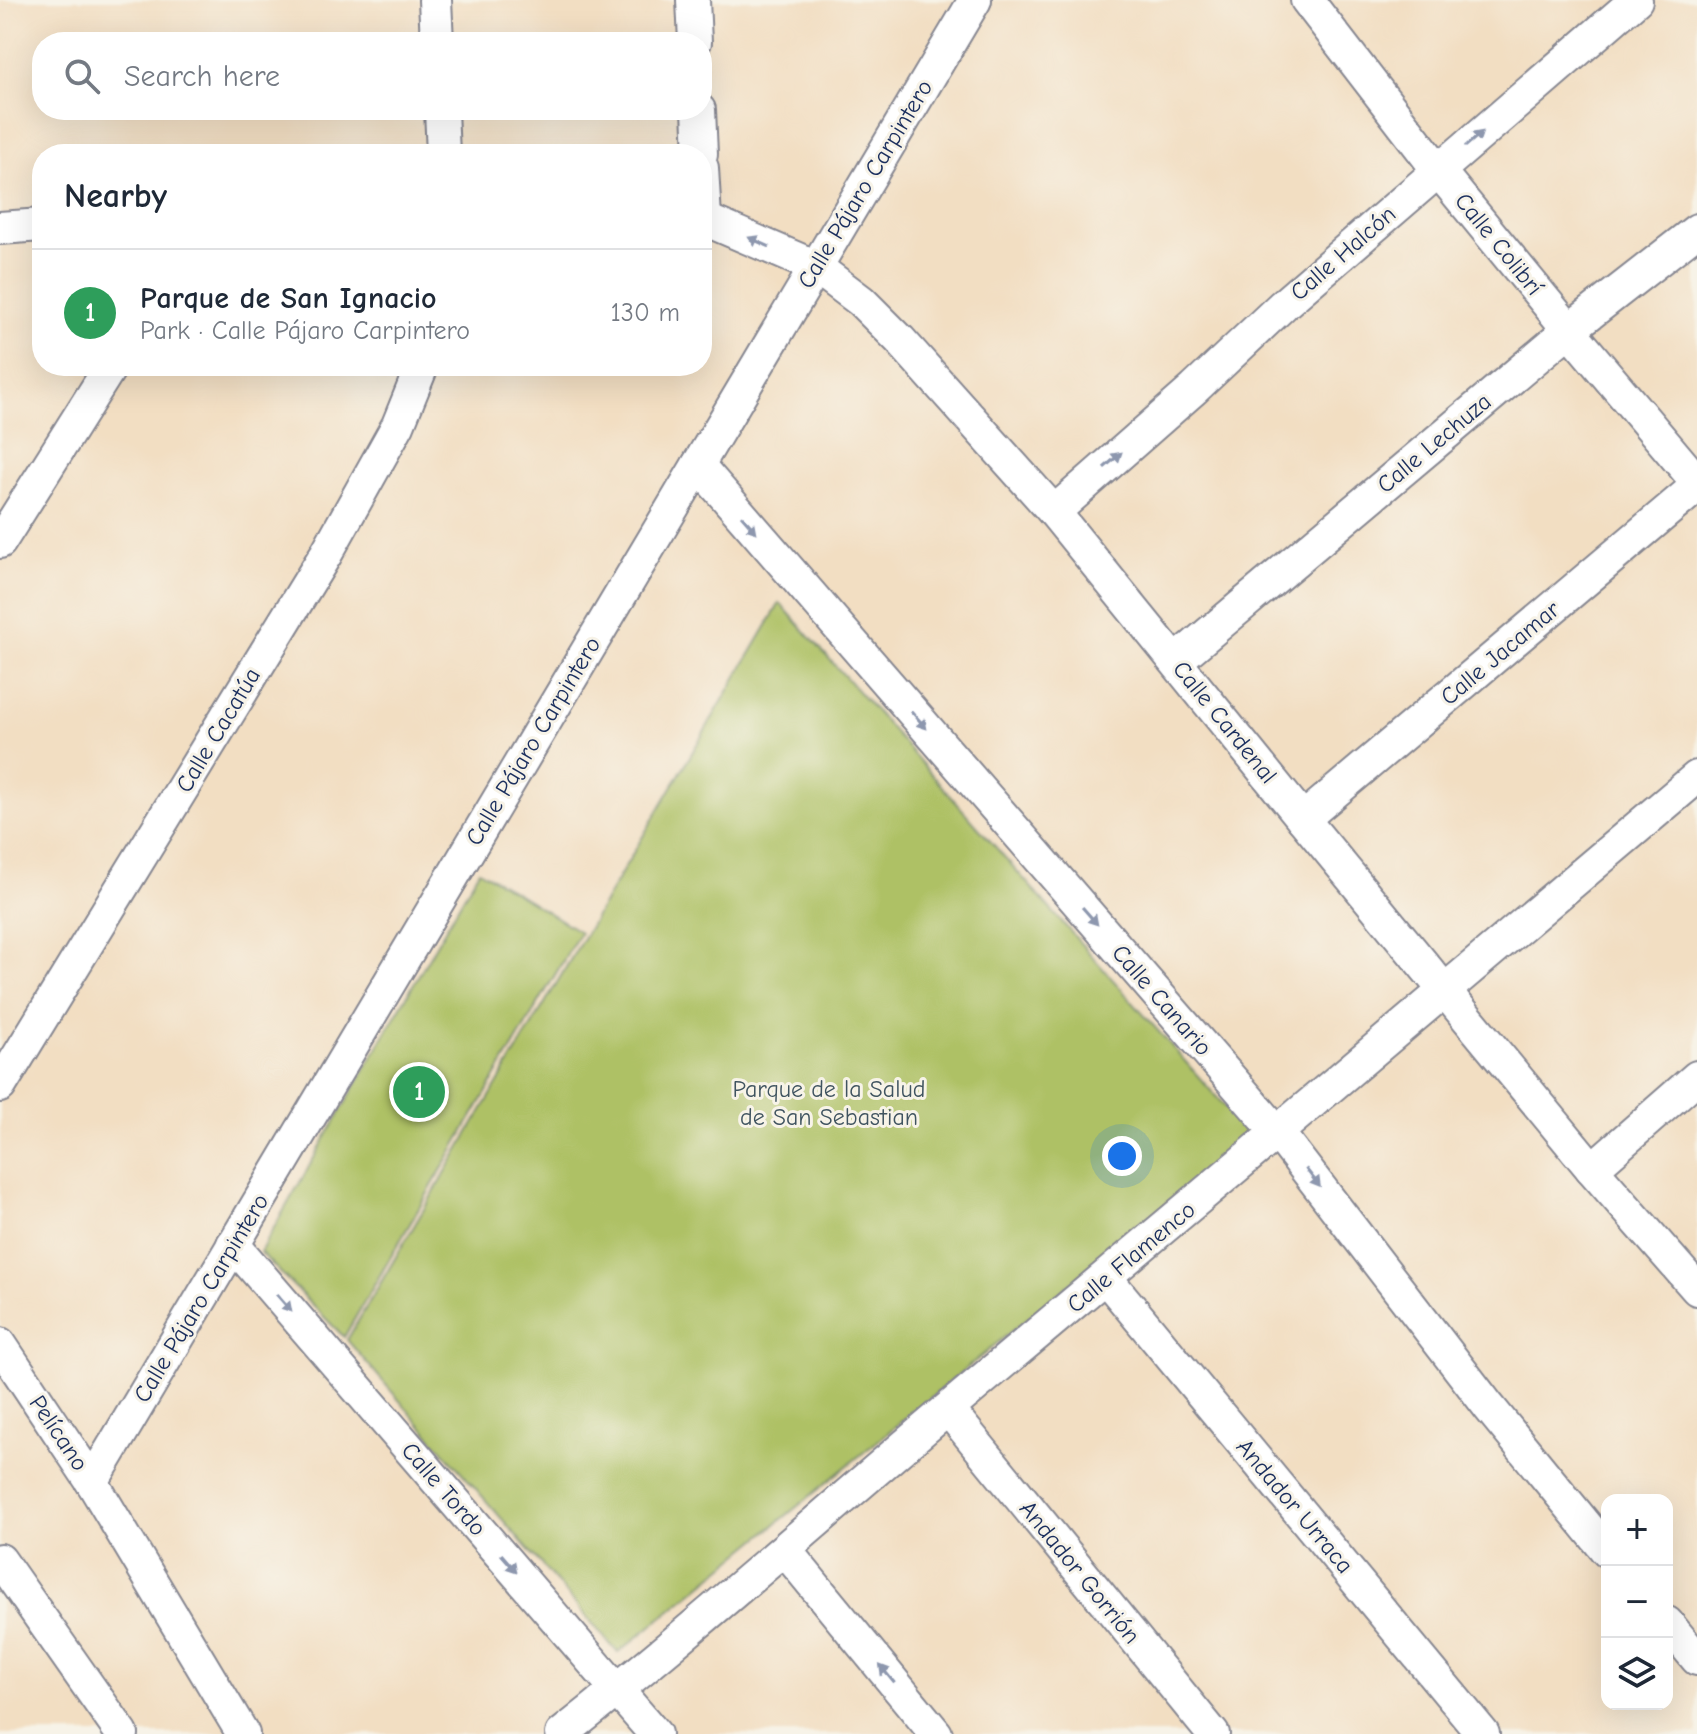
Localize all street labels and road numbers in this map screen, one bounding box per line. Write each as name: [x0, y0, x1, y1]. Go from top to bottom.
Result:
street label: Calle Pájaro Carpintero: [792, 75, 938, 293]
street label: Calle Colibrí: [1449, 187, 1549, 301]
street label: Calle Halcón: [1285, 200, 1401, 306]
street label: Calle Lechuza: [1371, 387, 1497, 499]
street label: Calle Jacamar: [1435, 595, 1566, 711]
street label: Calle Pájaro Carpintero: [460, 632, 606, 850]
street label: Calle Cardenal: [1167, 655, 1283, 789]
street label: Calle Cacatúa: [170, 663, 266, 797]
street label: Calle Canario: [1106, 939, 1218, 1061]
street label: Calle Pájaro Carpintero: [128, 1189, 274, 1407]
street label: Calle Flamenco: [1061, 1195, 1201, 1319]
street label: Pelícano: [24, 1390, 94, 1476]
street label: Andador Urraca: [1231, 1433, 1359, 1579]
street label: Calle Tordo: [396, 1436, 492, 1542]
street label: Andador Gorrión: [1014, 1495, 1146, 1649]

